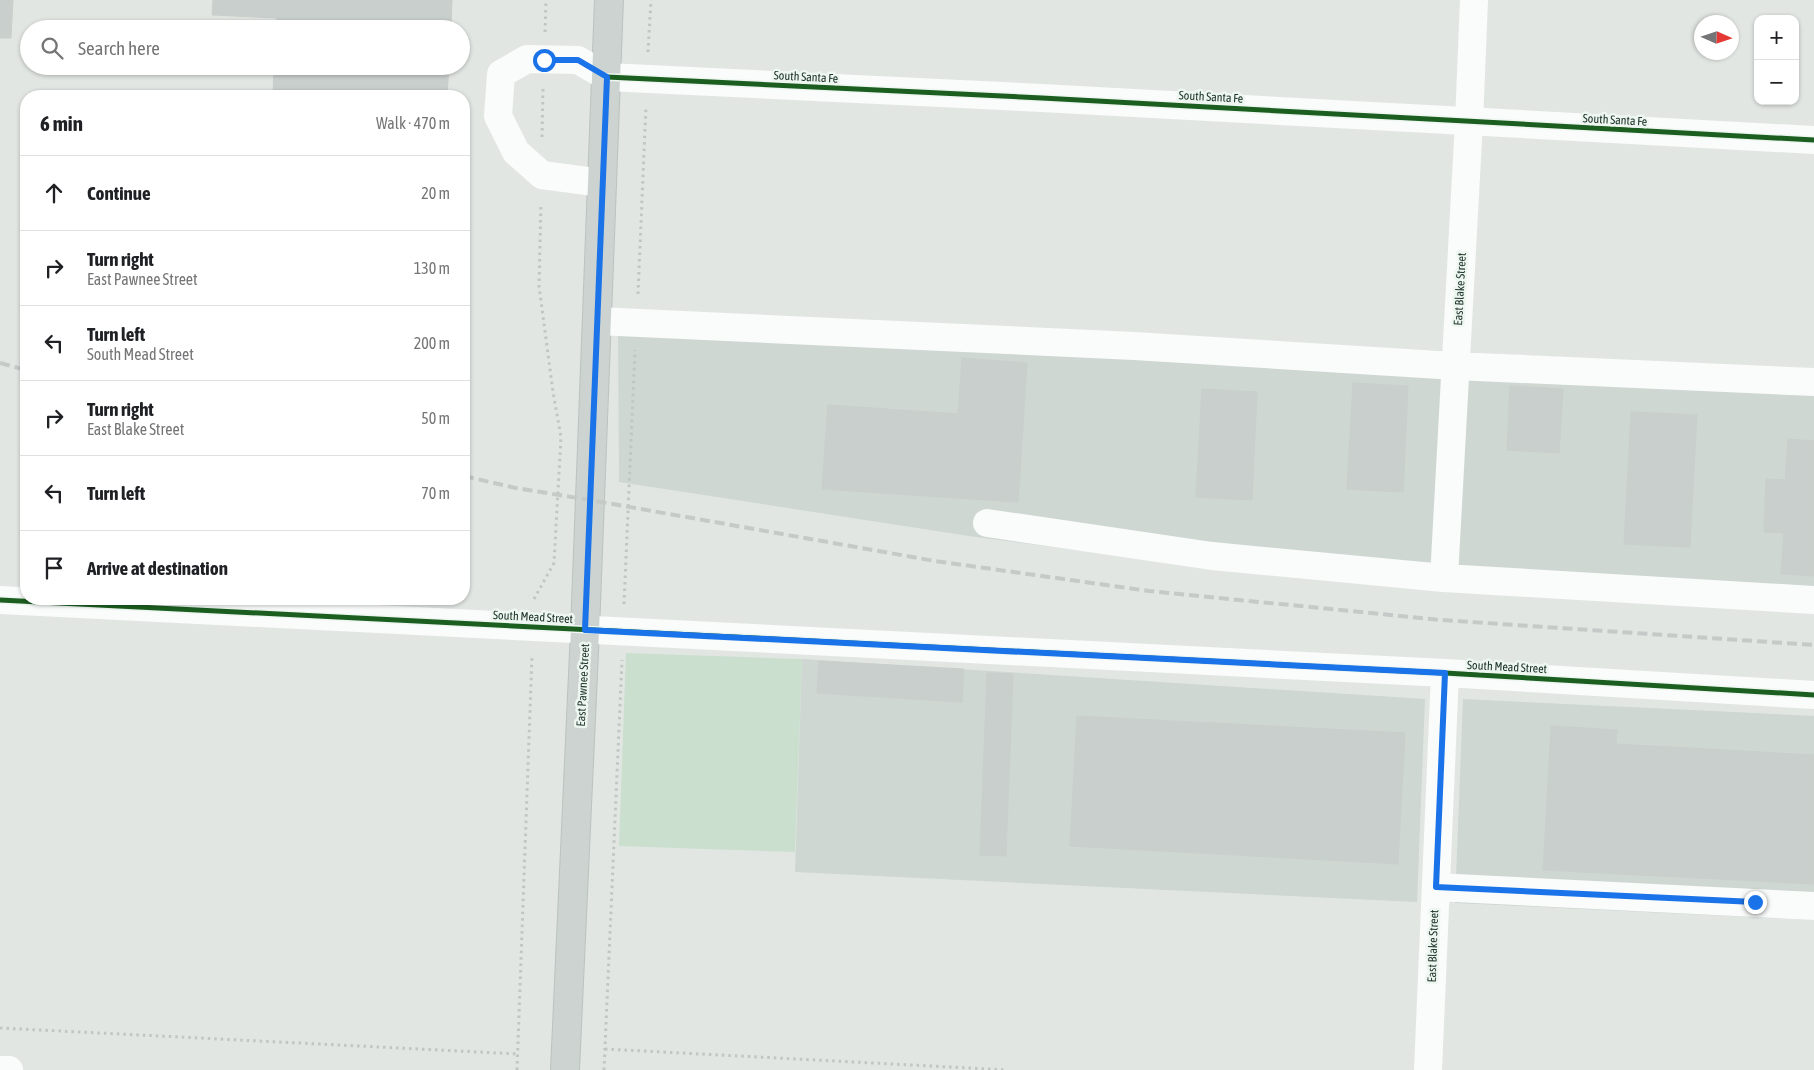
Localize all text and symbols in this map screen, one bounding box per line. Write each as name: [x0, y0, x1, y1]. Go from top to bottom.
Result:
north arrow: [1694, 15, 1739, 60]
map controls: [1754, 15, 1799, 105]
button: +: [1754, 15, 1799, 60]
search box: [20, 20, 470, 75]
icon: search: [38, 34, 66, 62]
text: Search here: [78, 37, 160, 59]
route start: [533, 49, 556, 72]
button: −: [1754, 60, 1799, 105]
street label: South Santa Fe: [773, 68, 839, 86]
street label: South Santa Fe: [1178, 88, 1244, 106]
text: 6 min: [40, 111, 83, 135]
street label: South Santa Fe: [1582, 111, 1648, 129]
text: Walk · 470 m: [376, 114, 450, 132]
icon: ahead: [40, 179, 68, 207]
text: Continue: [87, 182, 151, 204]
text: 20 m: [421, 184, 450, 202]
text: Turn right: [87, 248, 154, 270]
street label: East Blake Street: [1451, 252, 1469, 326]
icon: right: [40, 254, 68, 282]
text: 130 m: [414, 259, 450, 277]
text: East Pawnee Street: [87, 270, 198, 288]
text: Turn left: [87, 323, 145, 345]
icon: left: [40, 329, 68, 357]
text: 200 m: [414, 334, 450, 352]
text: South Mead Street: [87, 345, 194, 363]
text: Turn right: [87, 398, 154, 420]
icon: right: [40, 404, 68, 432]
text: 50 m: [421, 409, 450, 427]
text: East Blake Street: [87, 420, 184, 438]
icon: left: [40, 479, 68, 507]
text: Turn left: [87, 482, 145, 504]
text: 70 m: [421, 484, 450, 502]
icon: arrive: [40, 554, 68, 582]
text: Arrive at destination: [87, 557, 228, 579]
street label: South Mead Street: [493, 608, 574, 626]
street label: East Pawnee Street: [574, 643, 592, 727]
street label: South Mead Street: [1467, 658, 1548, 676]
route end: [1744, 891, 1767, 914]
street label: East Blake Street: [1425, 909, 1441, 983]

